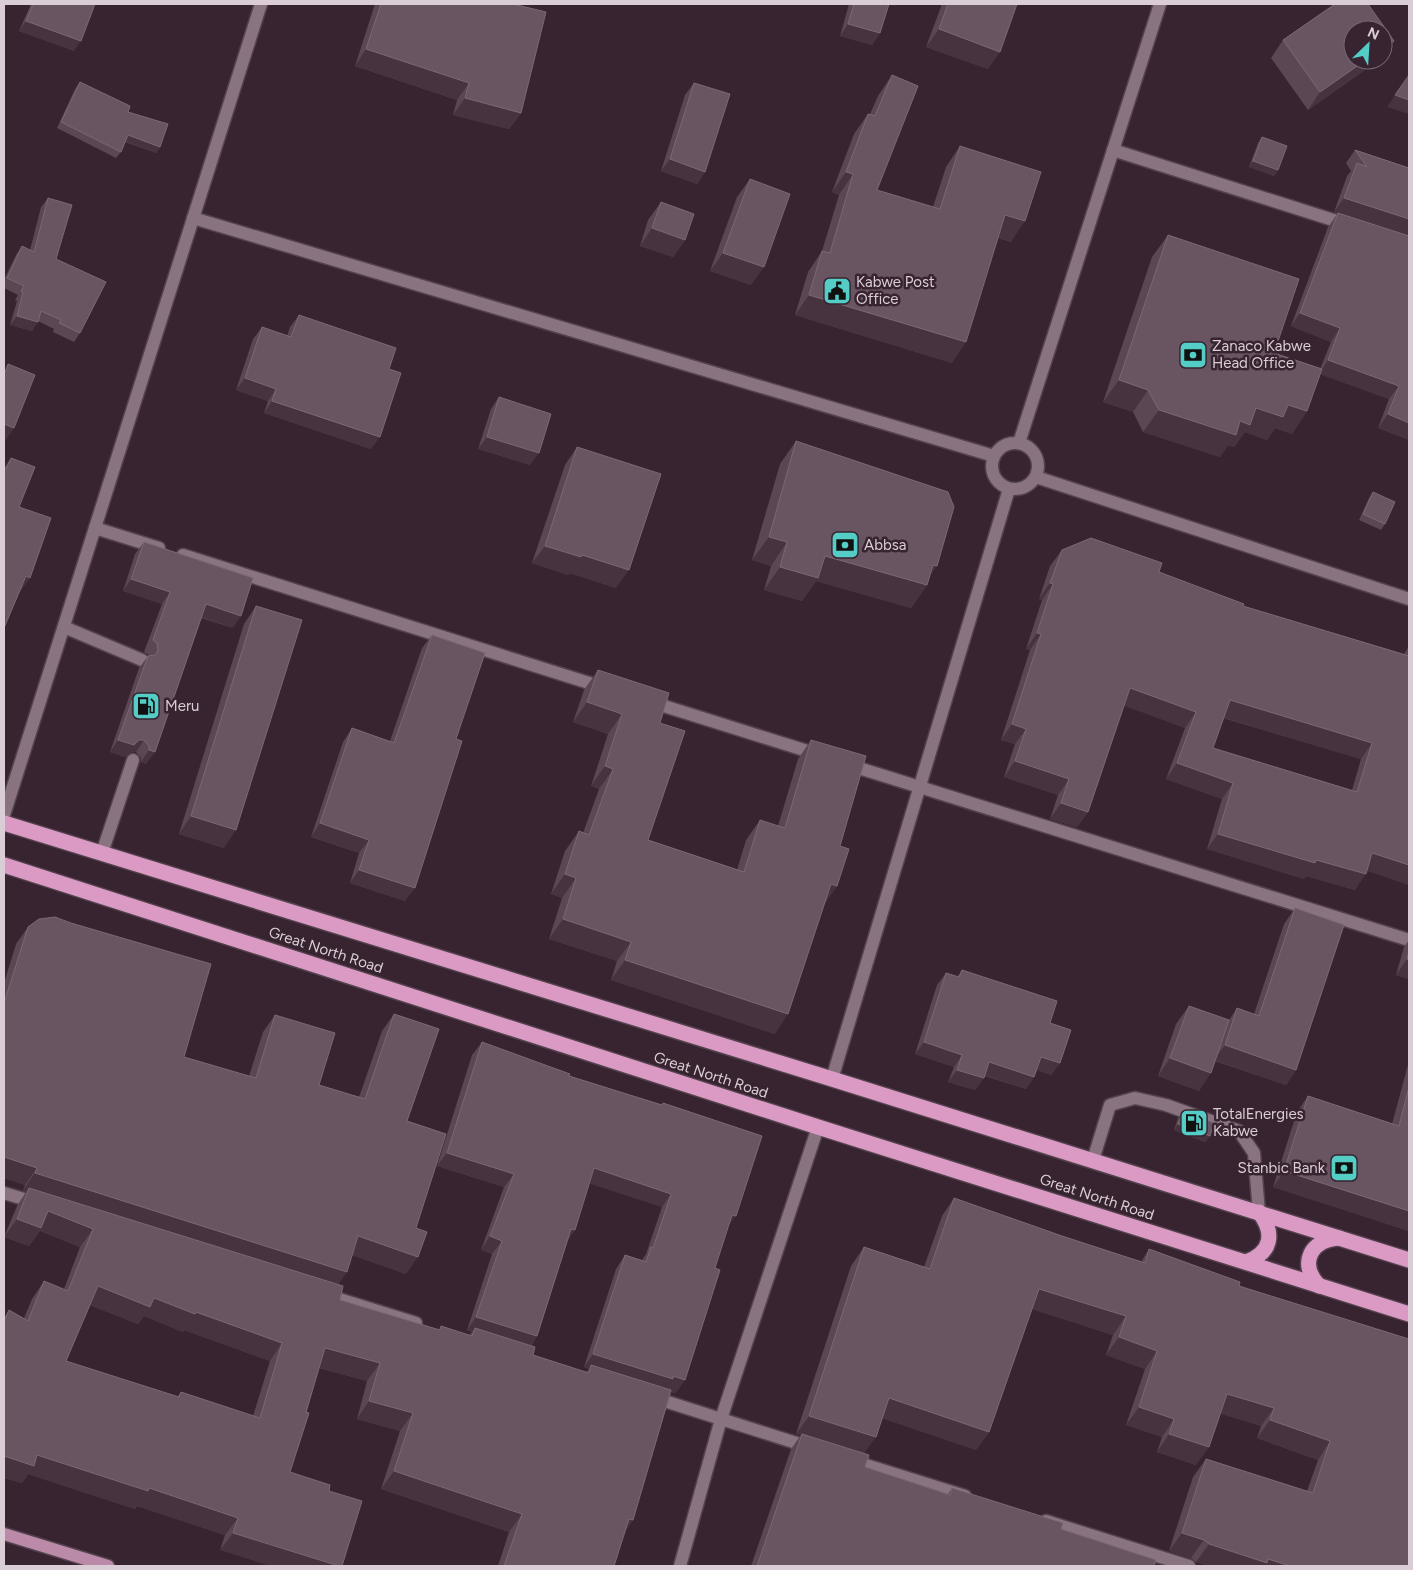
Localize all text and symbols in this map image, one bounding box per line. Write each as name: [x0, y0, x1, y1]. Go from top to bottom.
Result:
north arrow: [1343, 20, 1393, 70]
text: N: [1365, 24, 1382, 44]
place label: Kabwe Post Office: [856, 273, 935, 308]
public building icon: Kabwe Post Office: [822, 276, 852, 306]
place label: Zanaco Kabwe Head Office: [1212, 337, 1311, 372]
bank icon: Zanaco Kabwe Head Office: [1178, 340, 1208, 370]
bank icon: Abbsa: [830, 530, 860, 560]
place label: Abbsa: [864, 536, 906, 554]
fuel station icon: Meru: [131, 691, 161, 721]
place label: Meru: [165, 697, 199, 715]
street label: Great North Road: [266, 923, 386, 977]
street label: Great North Road: [651, 1048, 771, 1102]
place label: TotalEnergies Kabwe: [1213, 1105, 1304, 1140]
fuel station icon: TotalEnergies Kabwe: [1179, 1108, 1209, 1138]
bank icon: Stanbic Bank: [1329, 1153, 1359, 1183]
place label: Stanbic Bank: [1238, 1159, 1326, 1177]
street label: Great North Road: [1037, 1170, 1157, 1224]

